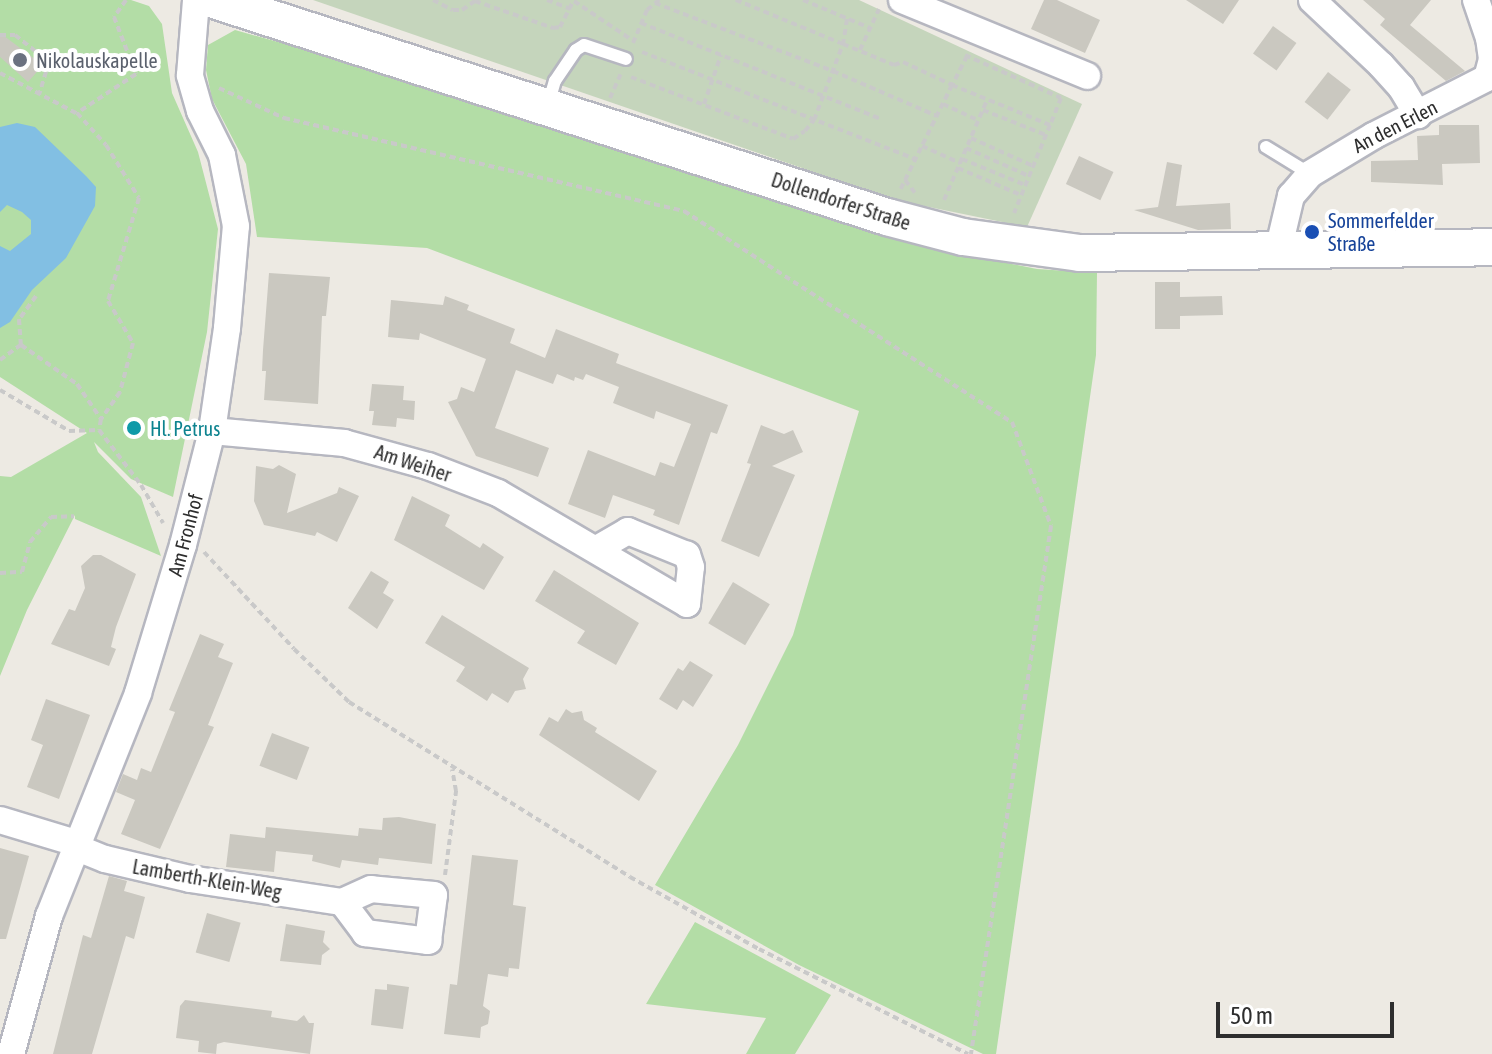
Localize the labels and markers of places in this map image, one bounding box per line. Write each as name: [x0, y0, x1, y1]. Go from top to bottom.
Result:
place label: Nikolauskapelle: [36, 48, 158, 72]
marker: Nikolauskapelle: [11, 51, 29, 69]
place label: Sommerfelder Straße: [1328, 208, 1434, 255]
marker: Sommerfelder Straße: [1303, 223, 1321, 241]
place label: Hl. Petrus: [150, 416, 220, 440]
marker: Hl. Petrus: [125, 419, 143, 437]

